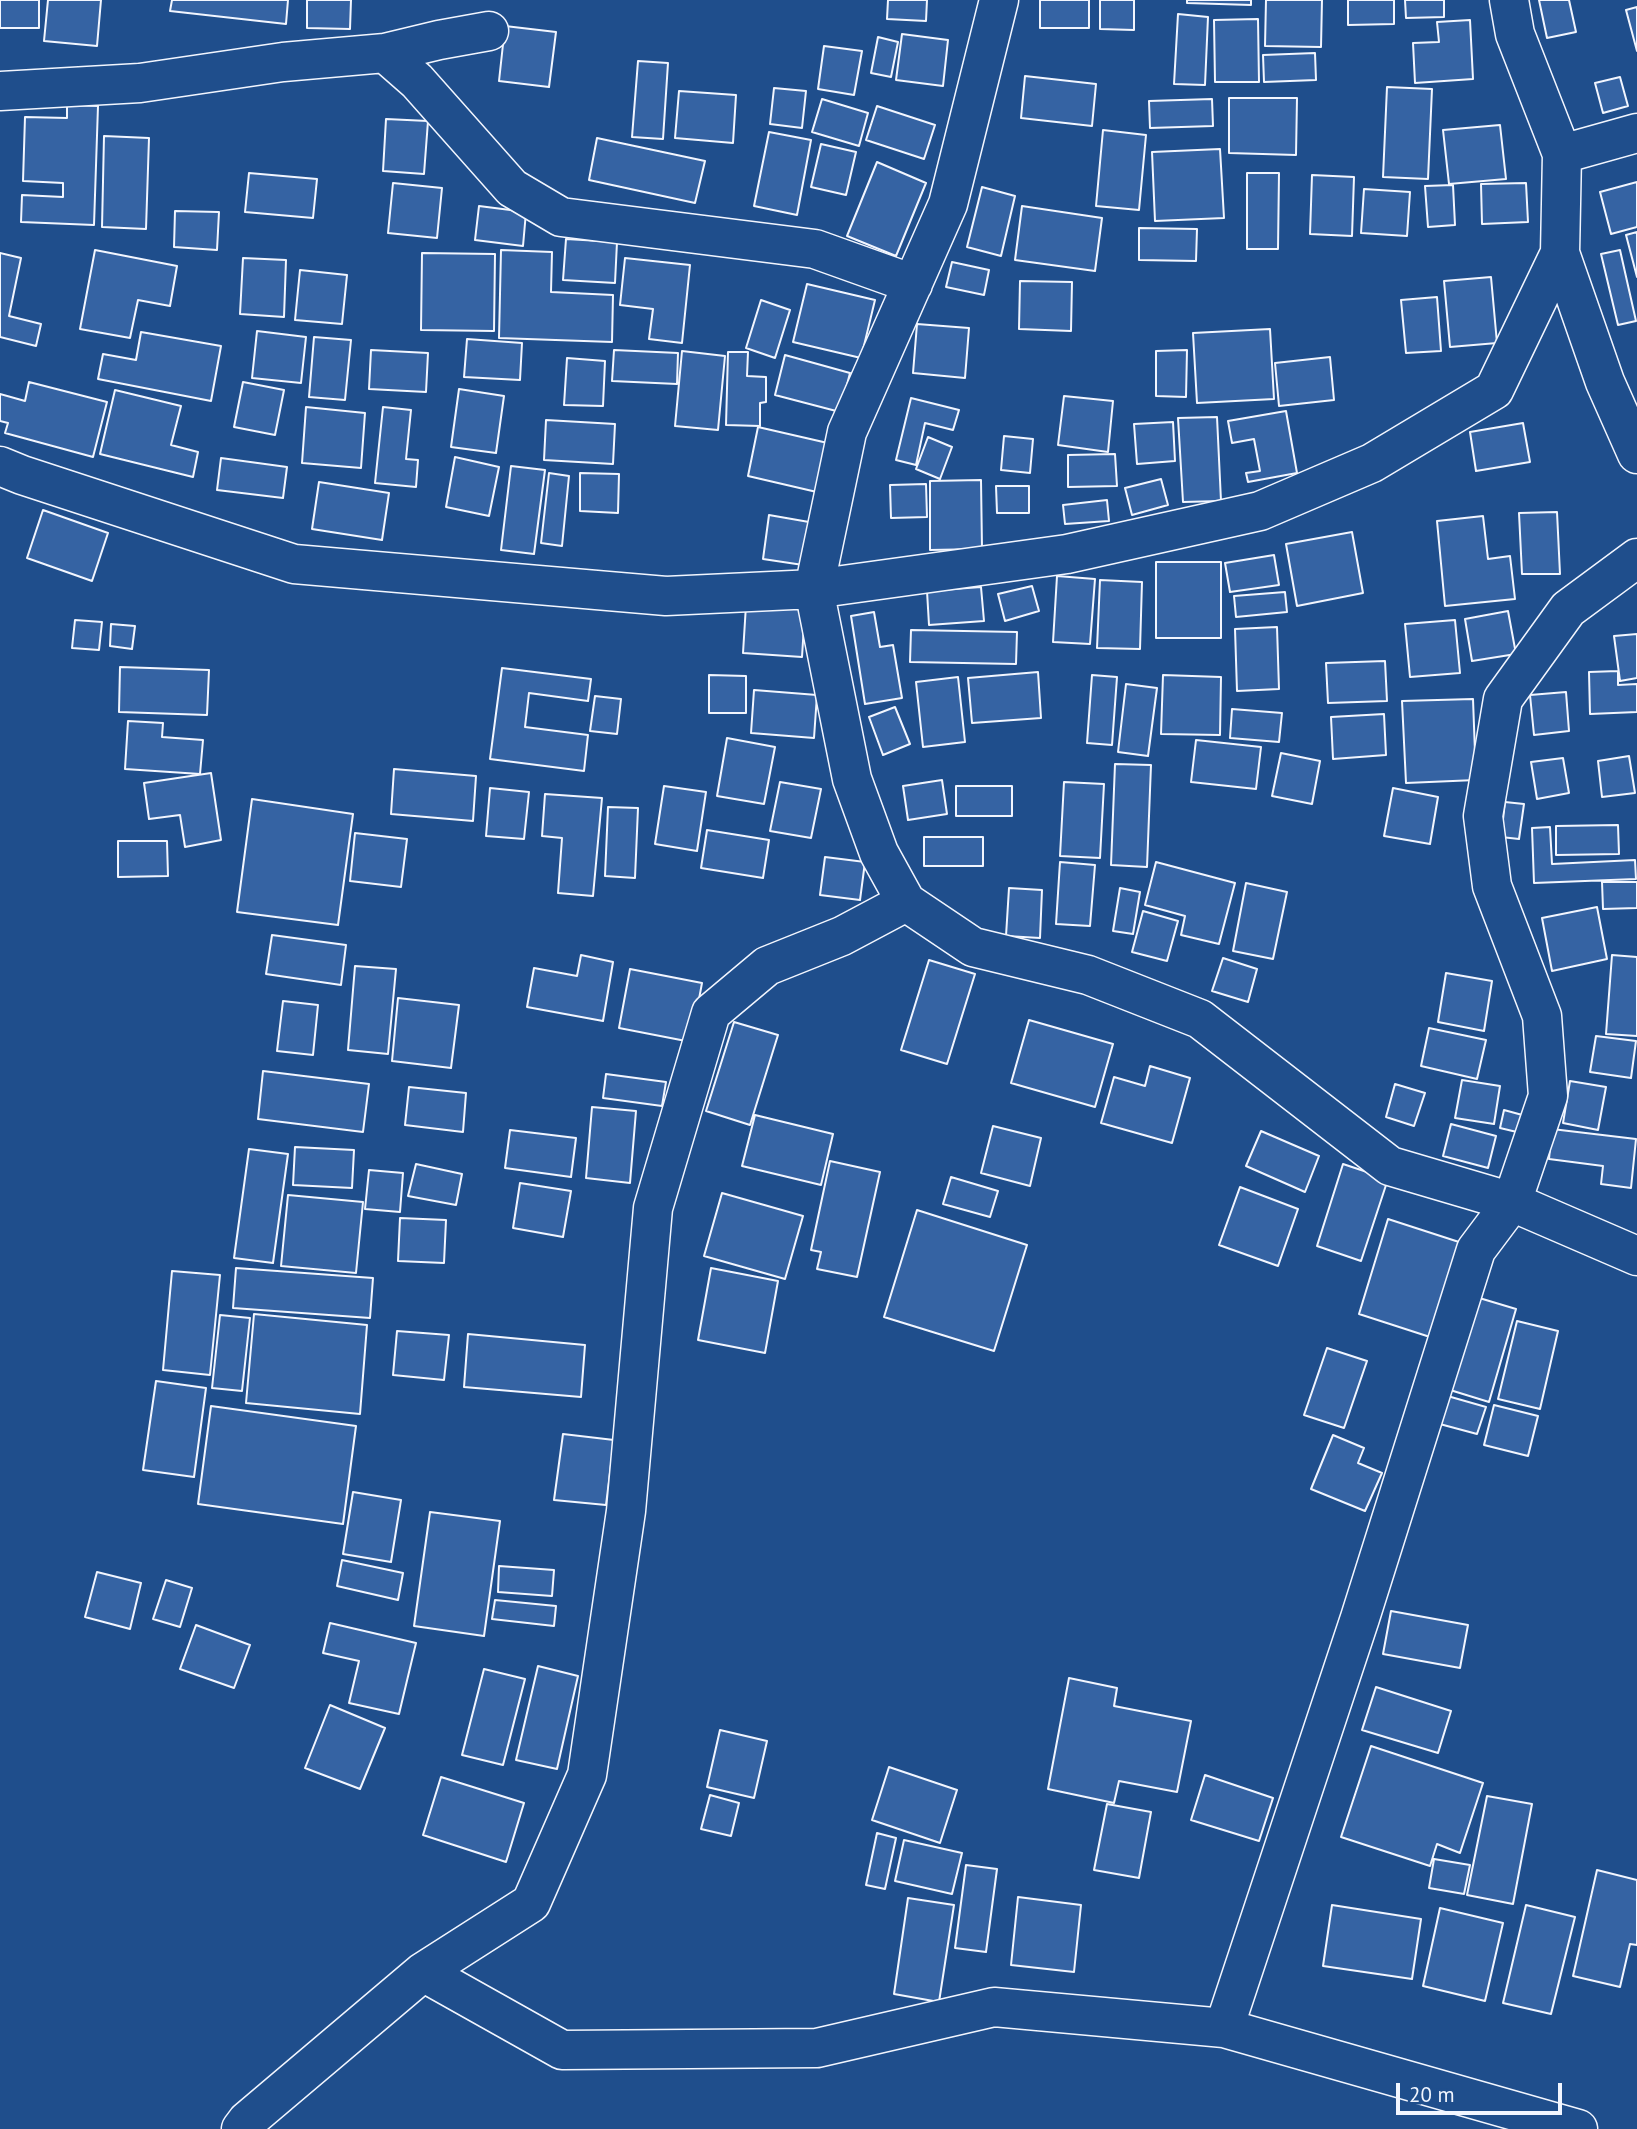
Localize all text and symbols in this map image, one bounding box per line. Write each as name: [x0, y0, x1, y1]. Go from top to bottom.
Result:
scale bar: [1399, 2070, 1565, 2114]
text: 20 m: [1409, 2081, 1455, 2108]

